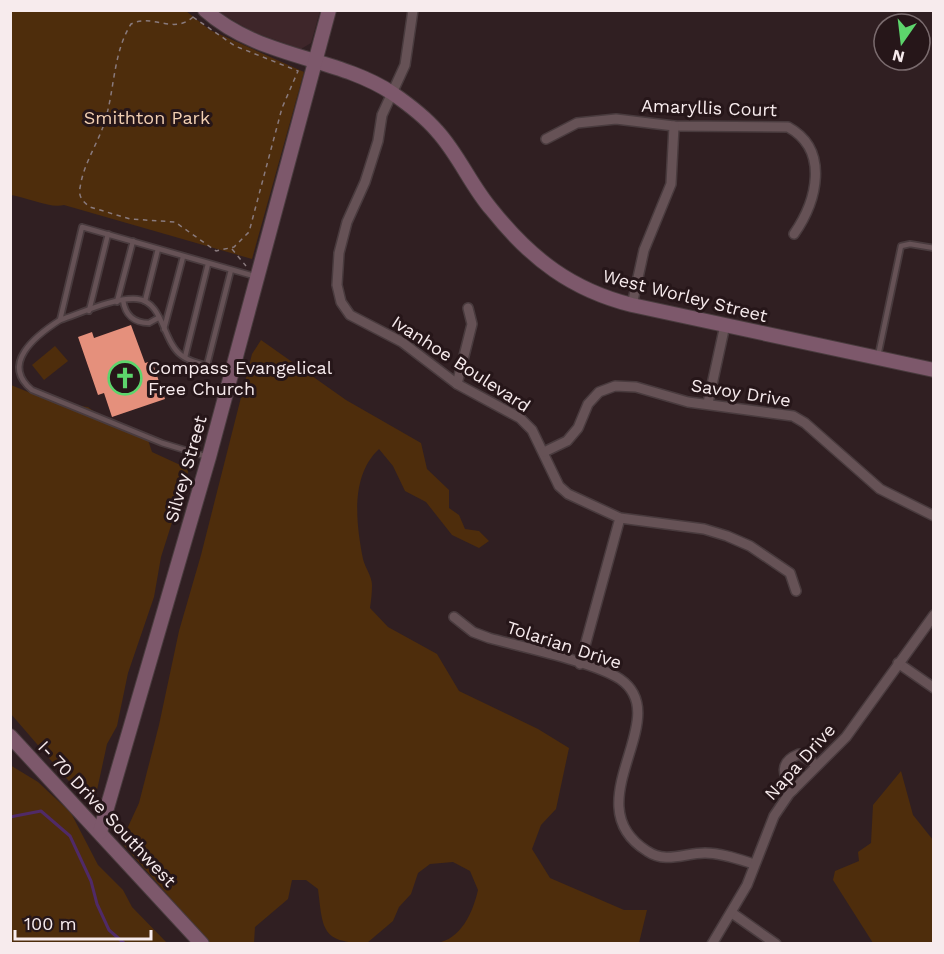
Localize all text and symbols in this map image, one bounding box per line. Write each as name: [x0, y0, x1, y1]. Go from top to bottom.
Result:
north arrow: [872, 12, 932, 72]
text: N: [890, 45, 907, 67]
street label: Amaryllis Court: [641, 95, 778, 120]
park label: Smithton Park: [84, 107, 210, 128]
street label: West Worley Street: [600, 265, 770, 326]
street label: Ivanhoe Boulevard: [388, 311, 535, 416]
place label: Compass Evangelical Free Church: [148, 357, 333, 399]
church icon: Compass Evangelical Free Church: [107, 360, 143, 396]
street label: Savoy Drive: [690, 374, 793, 411]
street label: Silvey Street: [160, 413, 211, 525]
street label: Tolarian Drive: [504, 616, 624, 673]
street label: Napa Drive: [760, 719, 839, 804]
street label: I- 70 Drive Southwest: [34, 736, 181, 891]
scale bar: [15, 903, 152, 941]
text: 100 m: [24, 913, 77, 934]

